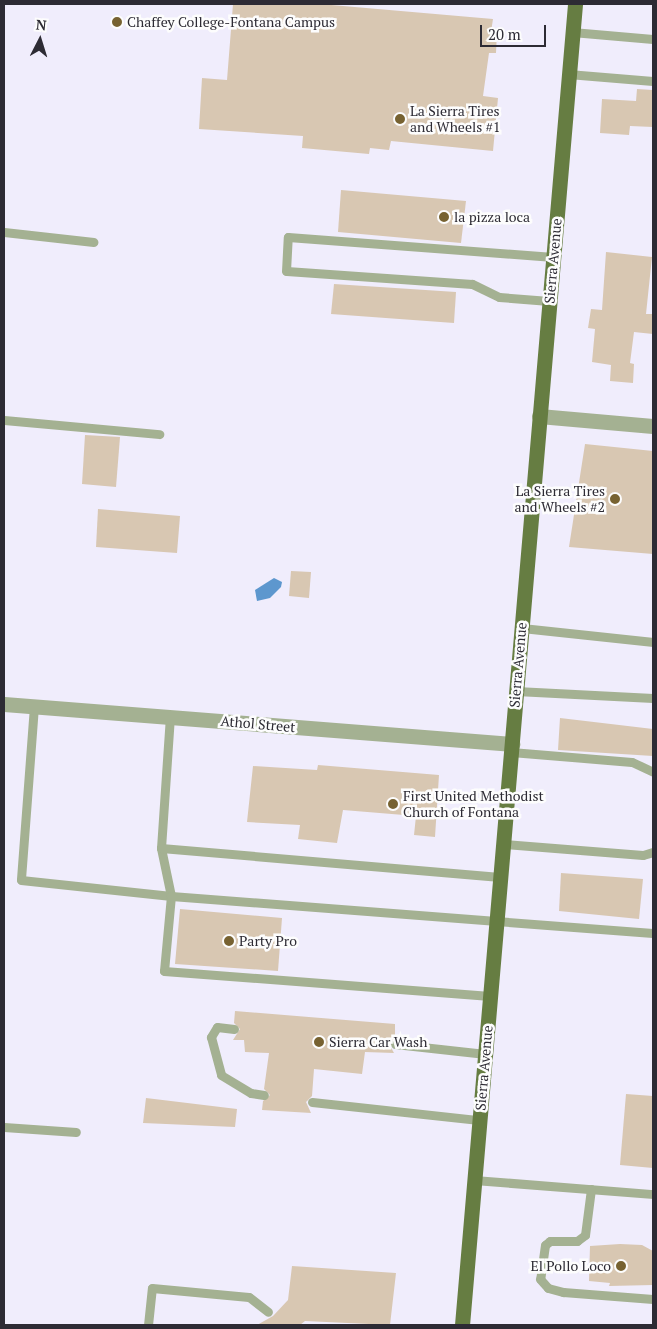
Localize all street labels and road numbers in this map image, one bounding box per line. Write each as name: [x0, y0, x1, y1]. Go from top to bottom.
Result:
street label: Sierra Avenue: [541, 218, 565, 304]
street label: Sierra Avenue: [506, 622, 530, 708]
street label: Athol Street: [220, 712, 296, 736]
street label: Sierra Avenue: [472, 1025, 496, 1111]

